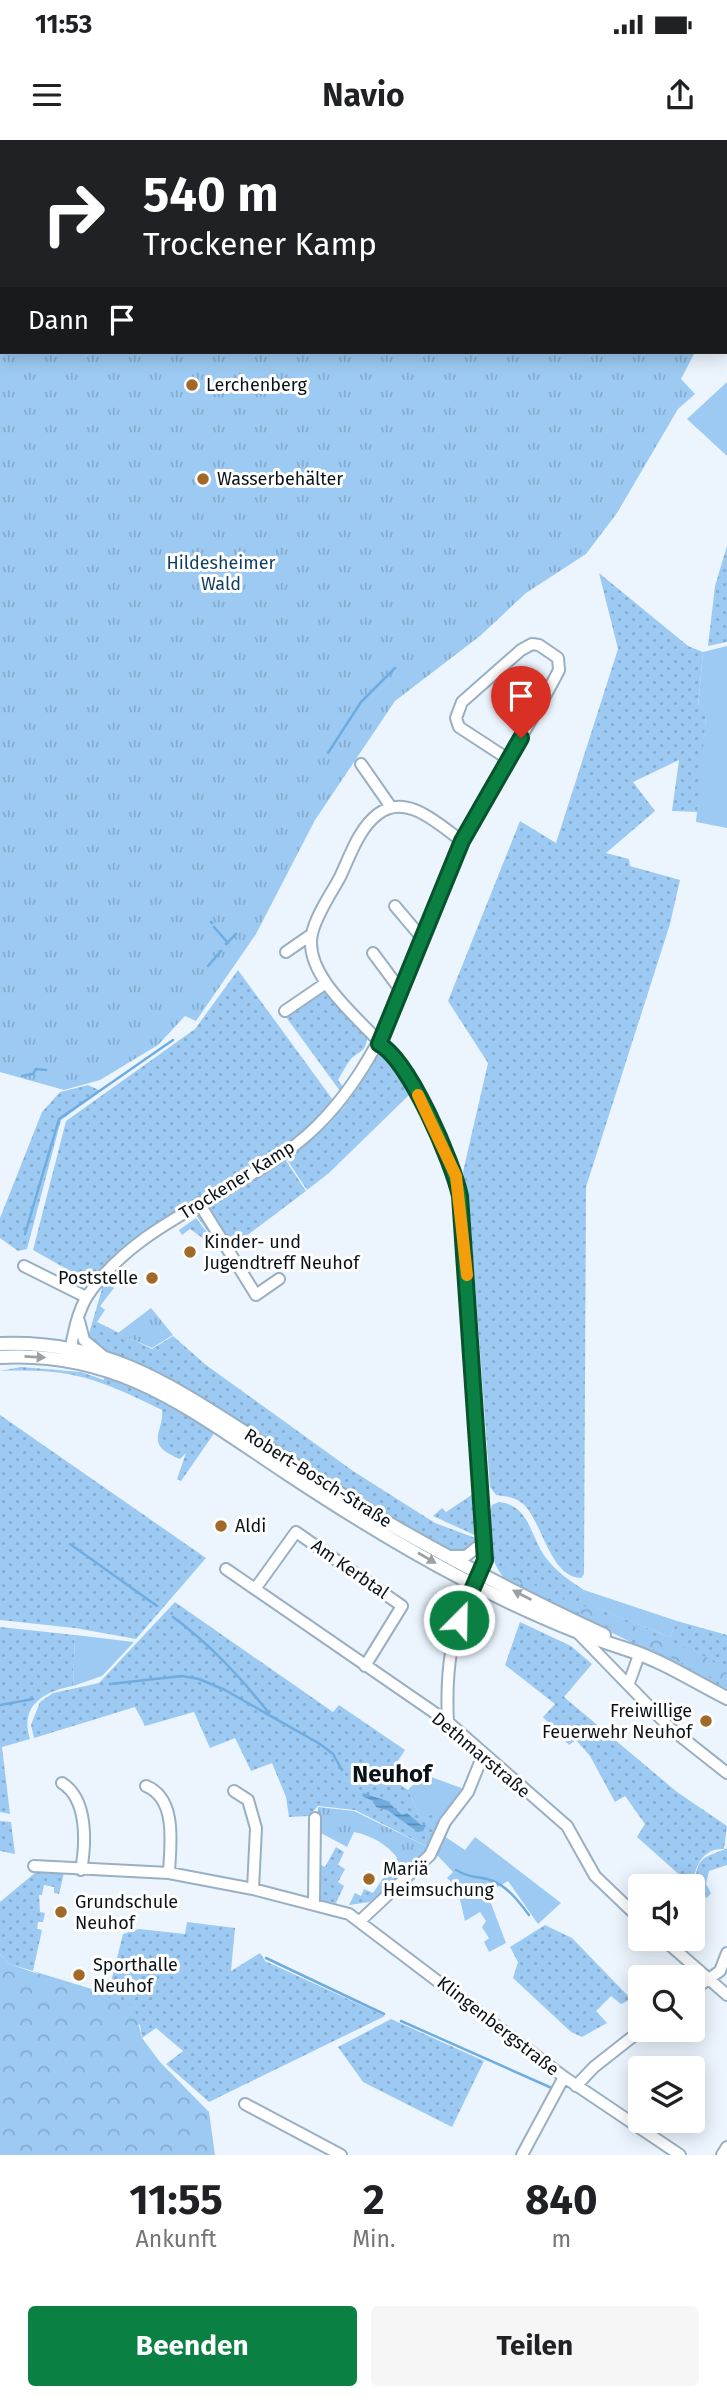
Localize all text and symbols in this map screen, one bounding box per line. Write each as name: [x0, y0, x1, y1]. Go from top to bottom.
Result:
text: 11:53: [35, 9, 92, 40]
icon: menu: [28, 76, 66, 114]
text: Navio: [322, 76, 405, 114]
icon: share: [661, 76, 699, 114]
text: 540 m: [143, 165, 279, 224]
icon: right: [28, 168, 119, 259]
text: Trockener Kamp: [143, 225, 377, 263]
icon: arrive: [103, 301, 141, 339]
text: Dann: [28, 305, 89, 336]
place label: Lerchenberg: [206, 374, 307, 396]
marker: Lerchenberg: [184, 377, 200, 393]
place label: Wasserbehälter: [217, 468, 343, 490]
marker: Wasserbehälter: [195, 471, 211, 487]
park label: Hildesheimer Wald: [166, 552, 276, 595]
pin: [491, 666, 551, 738]
icon: arrive: [502, 677, 540, 715]
street label: Trockener Kamp: [175, 1136, 299, 1224]
place label: Kinder- und Jugendtreff Neuhof: [204, 1231, 361, 1274]
marker: Kinder- und Jugendtreff Neuhof: [182, 1244, 198, 1260]
place label: Poststelle: [58, 1267, 138, 1289]
marker: Poststelle: [144, 1270, 160, 1286]
one-way arrow: [24, 1352, 46, 1363]
street label: Robert-Bosch-Straße: [240, 1424, 396, 1532]
place label: Aldi: [235, 1515, 266, 1537]
marker: Aldi: [213, 1518, 229, 1534]
street label: Am Kerbtal: [307, 1534, 393, 1604]
one-way arrow: [417, 1552, 436, 1565]
position arrow: [422, 1583, 496, 1657]
one-way arrow: [512, 1590, 532, 1601]
place label: Freiwillige Feuerwehr Neuhof: [542, 1700, 694, 1743]
street label: Dethmarstraße: [427, 1707, 535, 1803]
marker: Freiwillige Feuerwehr Neuhof: [698, 1713, 714, 1729]
district label: Neuhof: [352, 1760, 434, 1788]
place label: Mariä Heimsuchung: [383, 1858, 495, 1901]
marker: Mariä Heimsuchung: [361, 1871, 377, 1887]
map controls: [628, 1874, 705, 2133]
button: sound: [628, 1874, 705, 1951]
place label: Grundschule Neuhof: [75, 1891, 178, 1934]
marker: Grundschule Neuhof: [53, 1904, 69, 1920]
place label: Sporthalle Neuhof: [93, 1954, 178, 1997]
button: search: [628, 1965, 705, 2042]
marker: Sporthalle Neuhof: [71, 1967, 87, 1983]
street label: Klingenbergstraße: [433, 1972, 563, 2080]
button: layers: [628, 2056, 705, 2133]
text: 11:55: [129, 2175, 223, 2225]
text: 2: [363, 2175, 385, 2225]
text: 840: [525, 2175, 598, 2225]
text: Ankunft: [136, 2225, 217, 2253]
text: Min.: [352, 2225, 396, 2253]
text: m: [551, 2225, 571, 2253]
button: Beenden: [28, 2306, 357, 2386]
button: Teilen: [371, 2306, 699, 2386]

